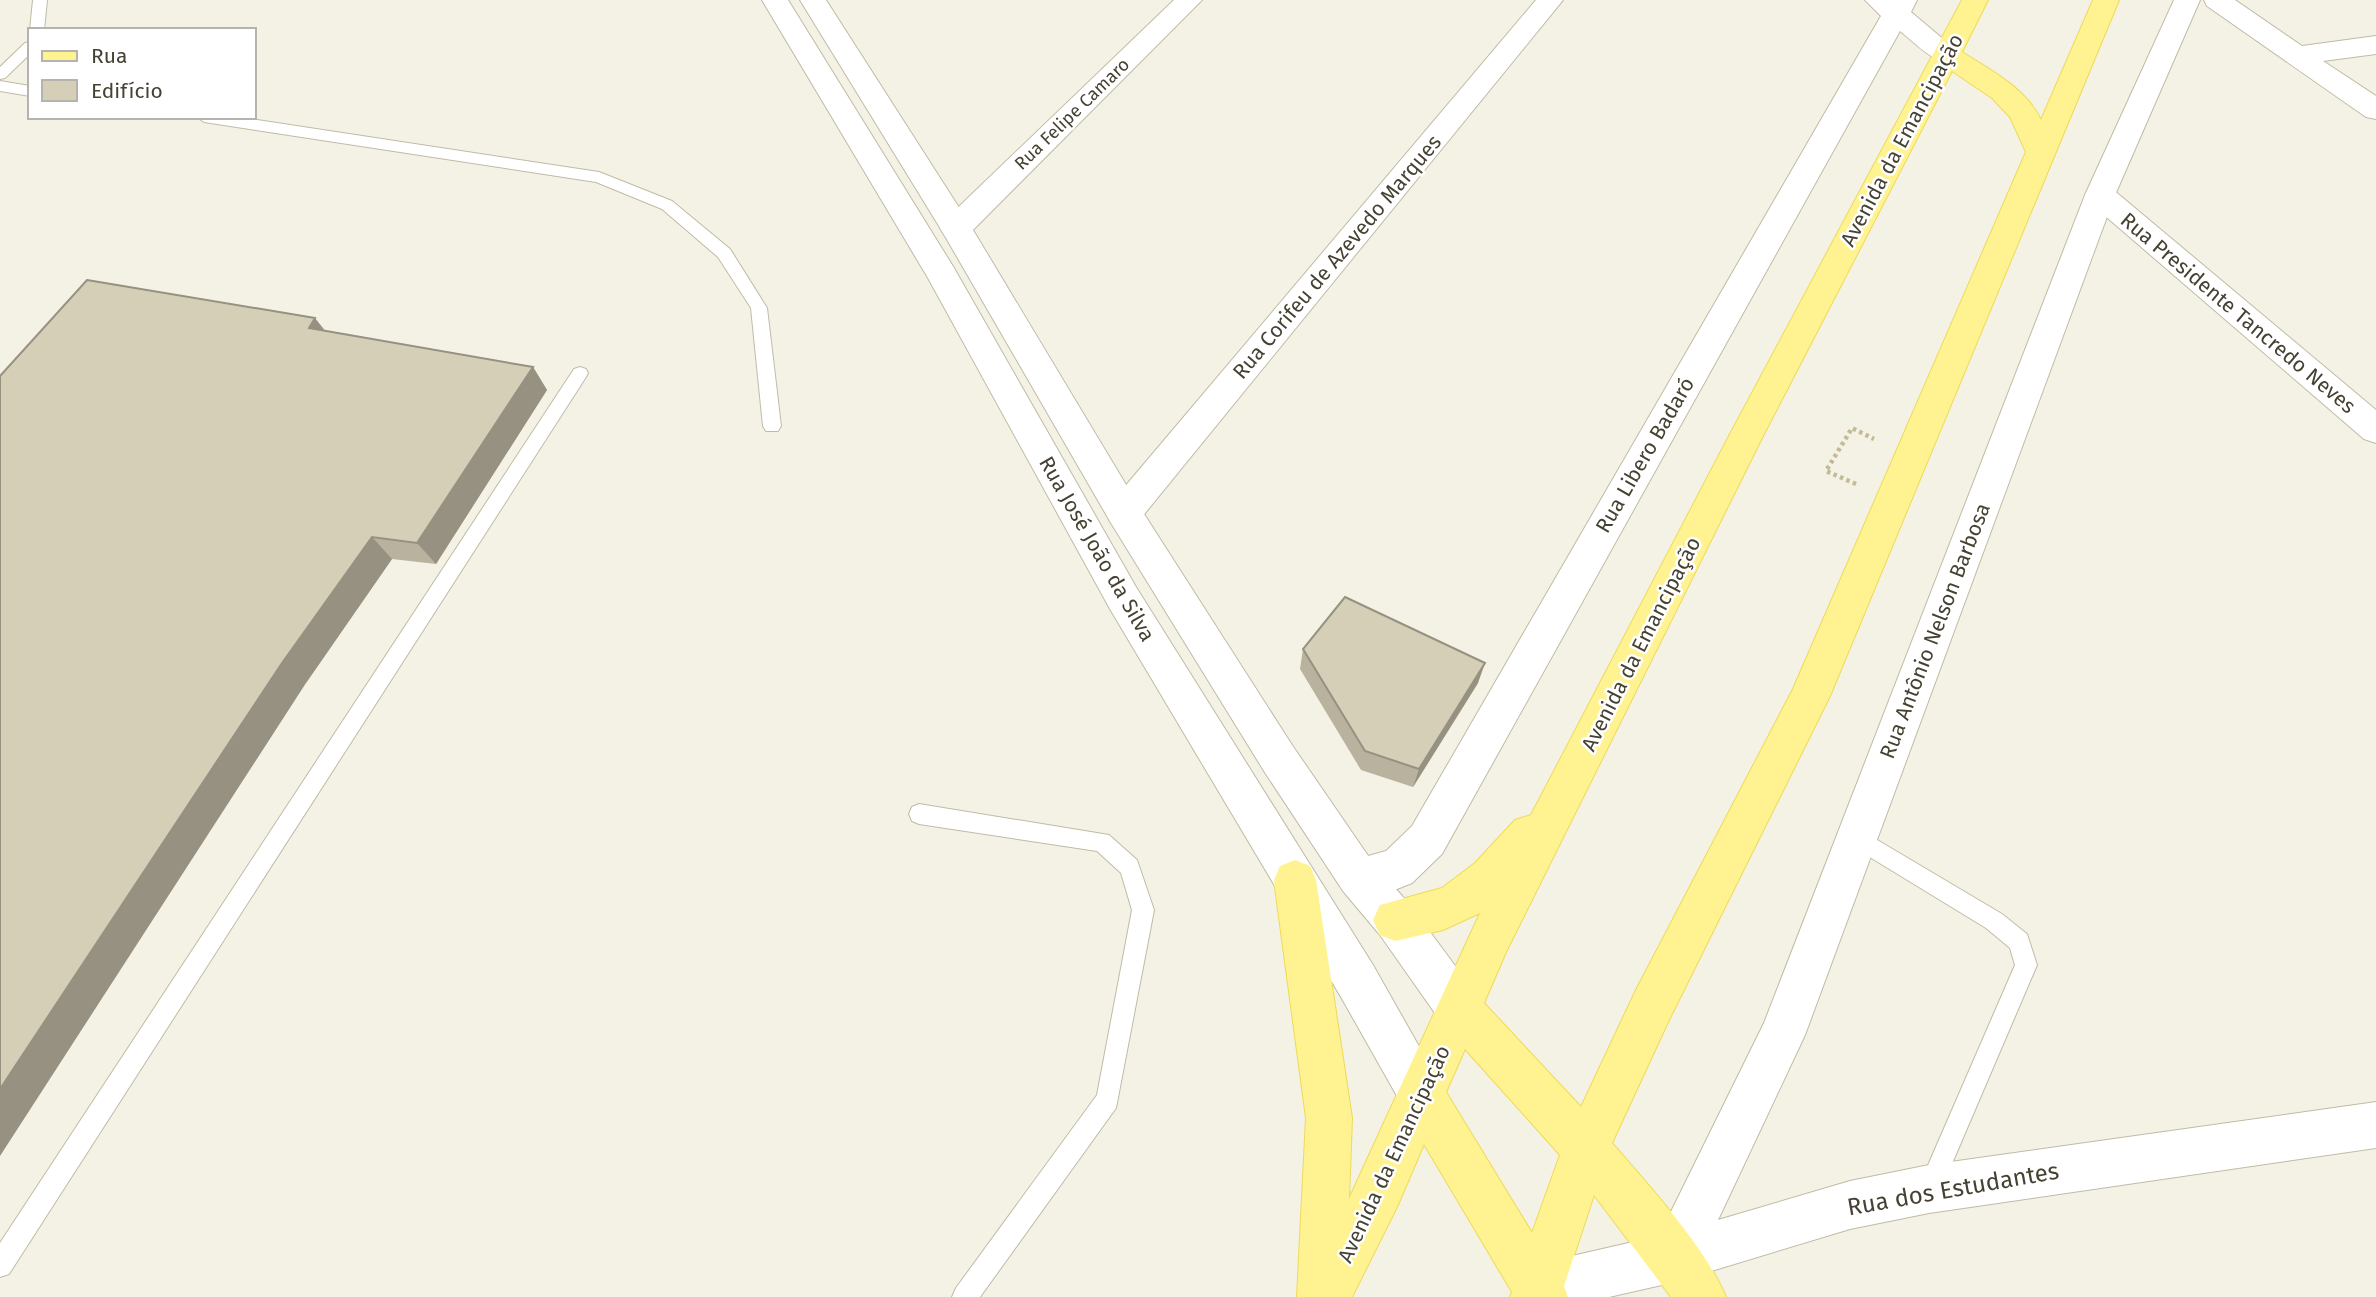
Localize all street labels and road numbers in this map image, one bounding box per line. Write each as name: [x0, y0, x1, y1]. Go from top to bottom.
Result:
street label: Avenida da Emancipação: [1835, 29, 1969, 251]
street label: Rua Felipe Camaro: [1010, 53, 1134, 175]
street label: Rua Corifeu de Azevedo Marques: [1227, 129, 1447, 384]
street label: Rua Presidente Tancredo Neves: [2115, 207, 2361, 419]
street label: Rua Libero Badaró: [1590, 373, 1700, 537]
street label: Rua José João da Silva: [1033, 452, 1161, 646]
street label: Rua Antônio Nelson Barbosa: [1874, 499, 1996, 763]
street label: Avenida da Emancipação: [1576, 533, 1706, 755]
street label: Avenida da Emancipação: [1332, 1041, 1456, 1267]
street label: Rua dos Estudantes: [1845, 1157, 2061, 1221]

